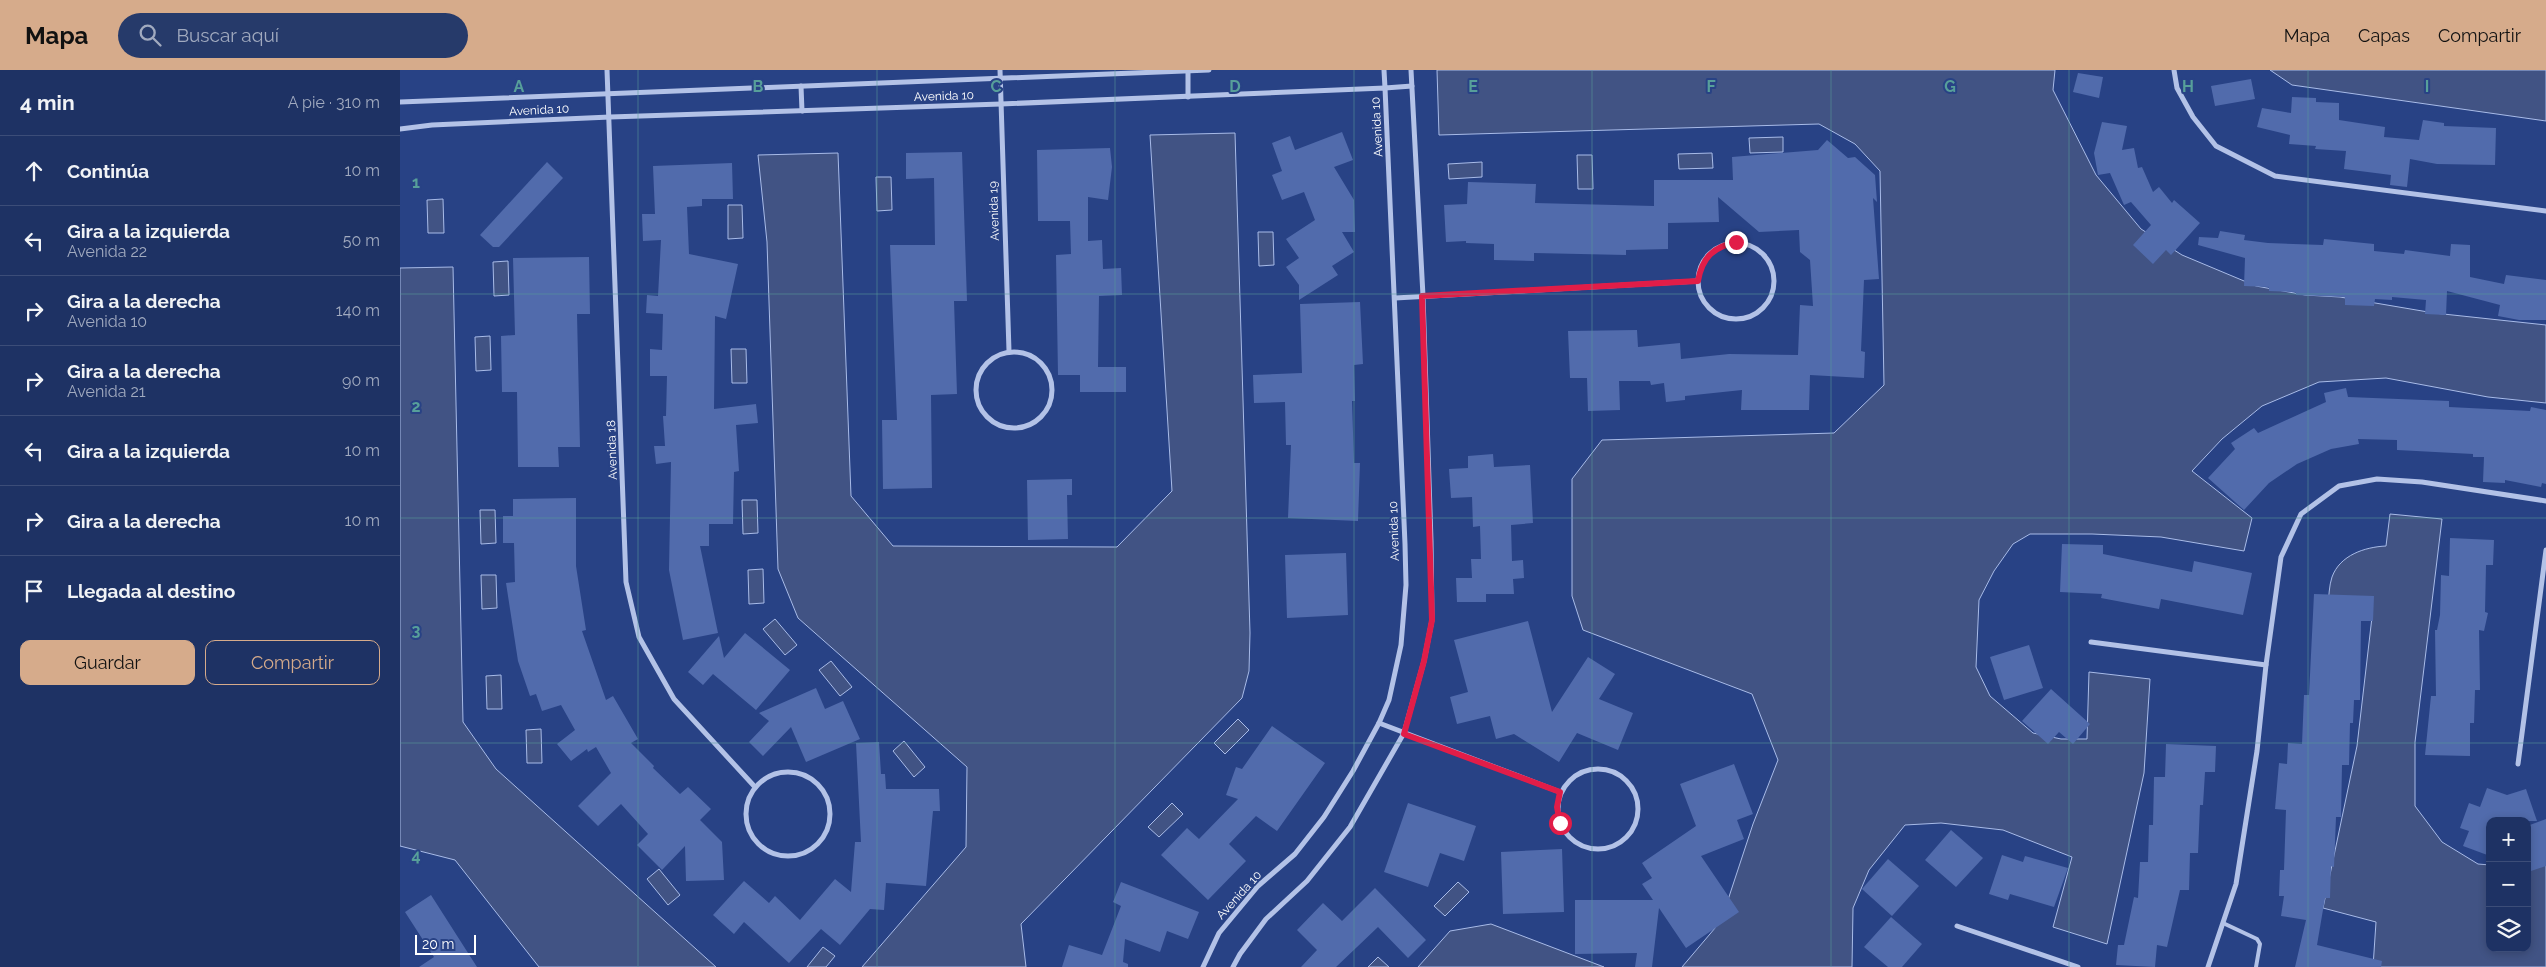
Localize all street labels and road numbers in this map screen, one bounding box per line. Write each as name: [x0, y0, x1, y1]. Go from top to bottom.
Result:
street label: Avenida 10: [914, 88, 974, 104]
street label: Avenida 10: [1368, 97, 1386, 157]
street label: Avenida 10: [509, 101, 569, 119]
street label: Avenida 19: [986, 181, 1002, 241]
street label: Avenida 18: [604, 420, 620, 480]
street label: Avenida 10: [1386, 501, 1402, 561]
street label: Avenida 10: [1214, 868, 1264, 922]

